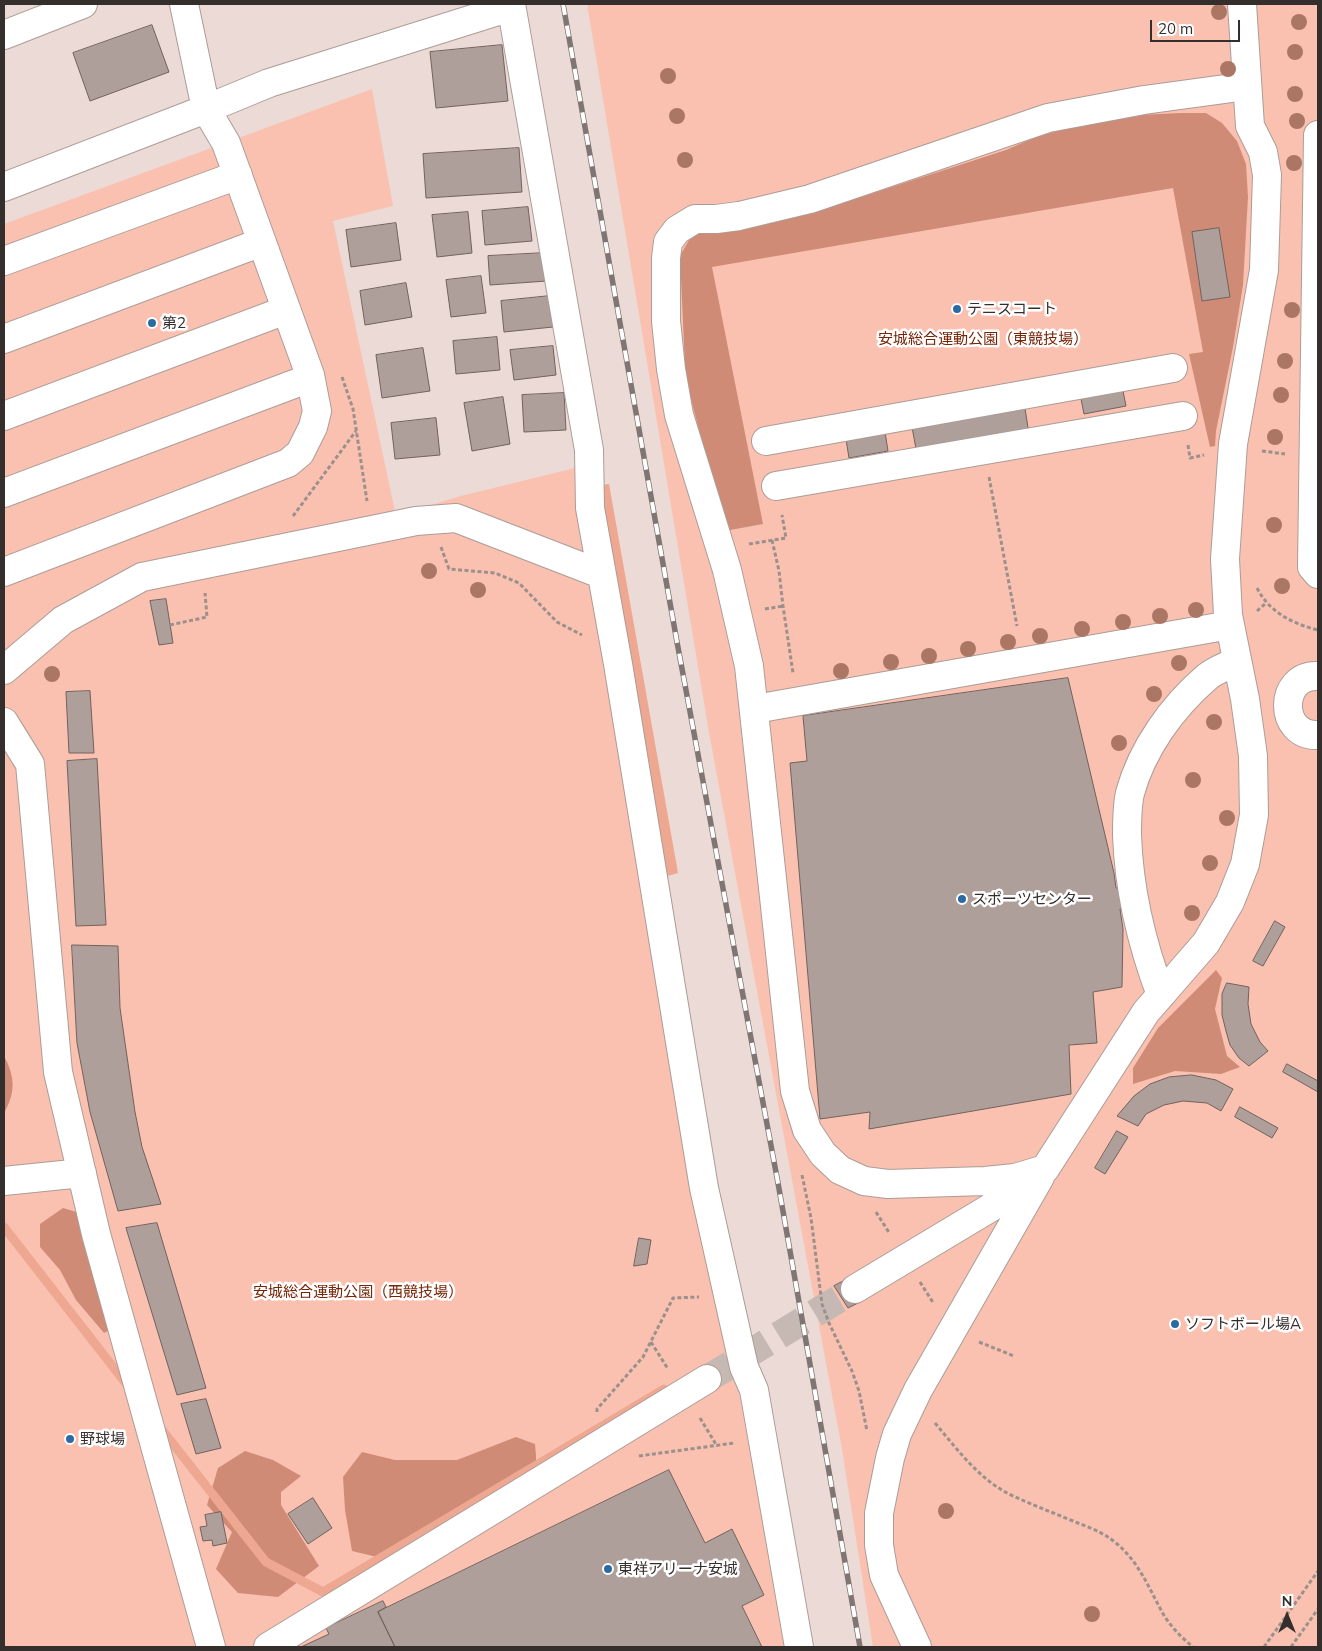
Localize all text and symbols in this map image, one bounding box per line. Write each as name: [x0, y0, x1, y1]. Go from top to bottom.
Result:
scale bar: [1152, 10, 1242, 42]
text: 20 m: [1158, 19, 1193, 38]
place label: テニスコート: [967, 300, 1057, 318]
marker: テニスコート: [951, 303, 963, 315]
place label: 第2: [162, 314, 186, 332]
marker: 第2: [146, 317, 158, 329]
park label: 安城総合運動公園（東競技場）: [878, 330, 1088, 348]
place label: スポーツセンター: [972, 890, 1092, 908]
marker: スポーツセンター: [956, 893, 968, 905]
park label: 安城総合運動公園（西競技場）: [253, 1283, 463, 1301]
place label: ソフトボール場A: [1185, 1315, 1301, 1333]
marker: ソフトボール場A: [1169, 1318, 1181, 1330]
place label: 野球場: [80, 1430, 125, 1448]
marker: 野球場: [64, 1433, 76, 1445]
place label: 東祥アリーナ安城: [618, 1560, 738, 1578]
marker: 東祥アリーナ安城: [602, 1563, 614, 1575]
north arrow: [1262, 1591, 1312, 1641]
text: N: [1282, 1592, 1292, 1610]

